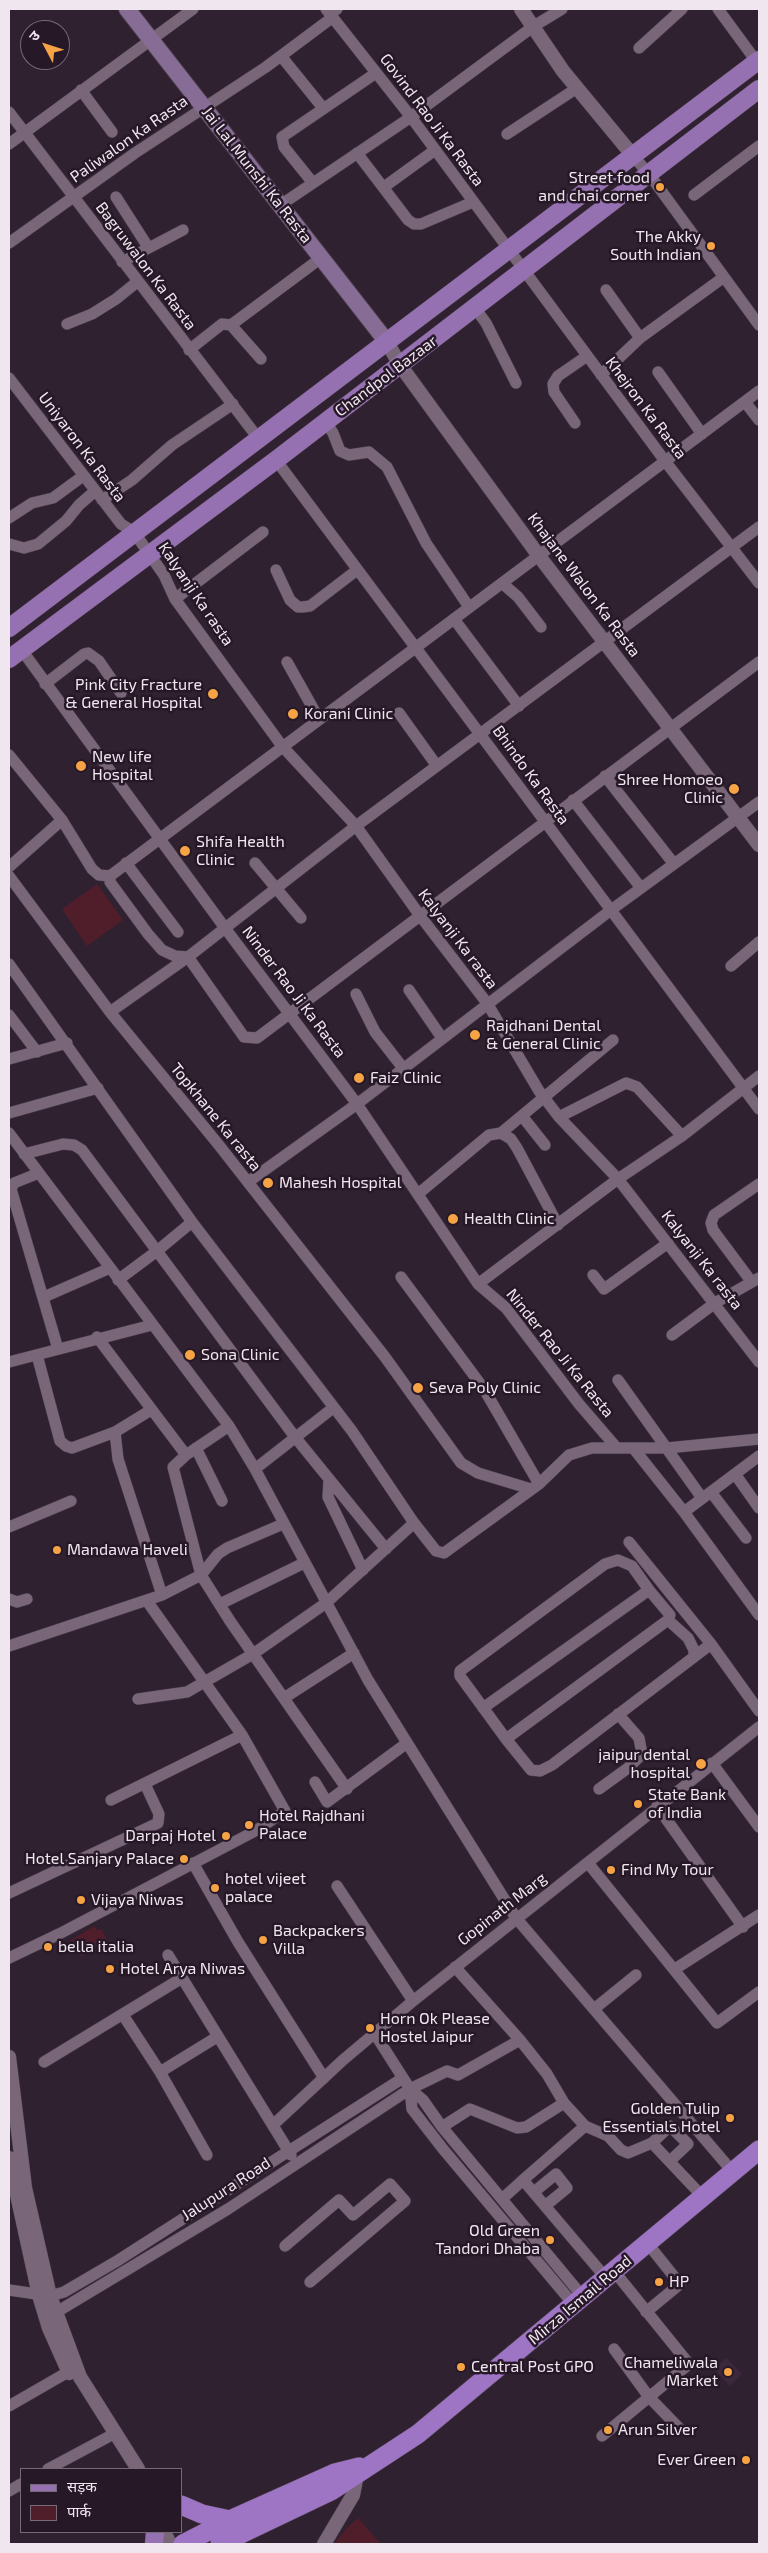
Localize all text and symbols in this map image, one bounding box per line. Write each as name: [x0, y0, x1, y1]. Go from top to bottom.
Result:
north arrow: [20, 20, 70, 70]
text: उ: [25, 27, 43, 44]
street label: Govind Rao Ji Ka Rasta: [376, 50, 488, 190]
street label: Paliwalon Ka Rasta: [67, 91, 191, 187]
street label: Jai Lal Munshi Ka Rasta: [198, 103, 316, 247]
place label: Street food and chai corner: [538, 168, 650, 206]
marker: Street food and chai corner: [654, 181, 666, 193]
street label: Bagruwalon Ka Rasta: [92, 198, 200, 334]
place label: The Akky South Indian: [610, 227, 701, 265]
marker: The Akky South Indian: [705, 240, 717, 252]
street label: Chandpol Bazaar: [331, 331, 441, 421]
street label: Khejron Ka Rasta: [601, 353, 691, 463]
street label: Uniyaron Ka Rasta: [34, 388, 130, 506]
street label: Khajane Walon Ka Rasta: [523, 509, 645, 661]
street label: Kalyanji Ka rasta: [154, 539, 238, 649]
place label: Pink City Fracture & General Hospital: [65, 675, 202, 713]
marker: Pink City Fracture & General Hospital: [206, 687, 220, 701]
place label: Korani Clinic: [304, 704, 393, 724]
marker: Korani Clinic: [286, 707, 300, 721]
street label: Bhindo Ka Rasta: [489, 722, 573, 828]
place label: New life Hospital: [92, 747, 153, 785]
marker: New life Hospital: [74, 759, 88, 773]
place label: Shree Homoeo Clinic: [617, 770, 723, 808]
marker: Shree Homoeo Clinic: [727, 782, 741, 796]
place label: Shifa Health Clinic: [196, 832, 285, 870]
marker: Shifa Health Clinic: [178, 844, 192, 858]
street label: Kalyanji Ka rasta: [414, 885, 502, 993]
street label: Ninder Rao Ji Ka Rasta: [238, 922, 350, 1062]
place label: Rajdhani Dental & General Clinic: [486, 1016, 601, 1054]
marker: Rajdhani Dental & General Clinic: [468, 1028, 482, 1042]
street label: Topkhane Ka rasta: [167, 1059, 265, 1175]
place label: Faiz Clinic: [370, 1068, 442, 1088]
marker: Faiz Clinic: [352, 1071, 366, 1085]
place label: Mahesh Hospital: [279, 1173, 401, 1193]
marker: Mahesh Hospital: [261, 1176, 275, 1190]
street label: Kalyanji Ka rasta: [657, 1207, 747, 1313]
place label: Health Clinic: [464, 1209, 555, 1229]
marker: Health Clinic: [446, 1212, 460, 1226]
street label: Ninder Rao Ji Ka Rasta: [502, 1285, 618, 1421]
place label: Sona Clinic: [201, 1345, 280, 1365]
marker: Sona Clinic: [183, 1348, 197, 1362]
place label: Seva Poly Clinic: [429, 1378, 541, 1398]
marker: Seva Poly Clinic: [411, 1381, 425, 1395]
place label: Mandawa Haveli: [67, 1540, 188, 1560]
marker: Mandawa Haveli: [51, 1544, 63, 1556]
place label: jaipur dental hospital: [598, 1745, 690, 1783]
marker: jaipur dental hospital: [694, 1757, 708, 1771]
place label: State Bank of India: [648, 1785, 726, 1823]
marker: State Bank of India: [632, 1798, 644, 1810]
place label: Hotel Rajdhani Palace: [259, 1806, 365, 1844]
marker: Hotel Rajdhani Palace: [243, 1819, 255, 1831]
place label: Darpaj Hotel: [125, 1826, 216, 1846]
marker: Darpaj Hotel: [220, 1830, 232, 1842]
place label: Hotel Sanjary Palace: [25, 1849, 174, 1869]
marker: Hotel Sanjary Palace: [178, 1853, 190, 1865]
place label: Find My Tour: [621, 1860, 714, 1880]
marker: Find My Tour: [605, 1864, 617, 1876]
street label: Gopinath Marg: [454, 1868, 550, 1950]
place label: hotel vijeet palace: [225, 1869, 306, 1907]
marker: hotel vijeet palace: [209, 1882, 221, 1894]
place label: Vijaya Niwas: [91, 1890, 184, 1910]
marker: Vijaya Niwas: [75, 1894, 87, 1906]
place label: Backpackers Villa: [273, 1921, 365, 1959]
marker: Backpackers Villa: [257, 1934, 269, 1946]
place label: bella italia: [58, 1937, 134, 1957]
marker: bella italia: [42, 1941, 54, 1953]
place label: Hotel Arya Niwas: [120, 1959, 245, 1979]
marker: Hotel Arya Niwas: [104, 1963, 116, 1975]
place label: Horn Ok Please Hostel Jaipur: [380, 2009, 490, 2047]
marker: Horn Ok Please Hostel Jaipur: [364, 2022, 376, 2034]
place label: Golden Tulip Essentials Hotel: [602, 2099, 720, 2137]
marker: Golden Tulip Essentials Hotel: [724, 2112, 736, 2124]
street label: Jalupura Road: [178, 2153, 274, 2225]
place label: Old Green Tandori Dhaba: [435, 2221, 540, 2259]
marker: Old Green Tandori Dhaba: [544, 2234, 556, 2246]
street label: Mirza Ismail Road: [524, 2251, 636, 2349]
place label: HP: [669, 2272, 689, 2292]
marker: HP: [653, 2276, 665, 2288]
place label: Chameliwala Market: [624, 2353, 718, 2391]
place label: Central Post GPO: [471, 2357, 594, 2377]
marker: Central Post GPO: [455, 2361, 467, 2373]
marker: Chameliwala Market: [722, 2366, 734, 2378]
place label: Arun Silver: [618, 2420, 697, 2440]
marker: Arun Silver: [602, 2424, 614, 2436]
place label: Ever Green: [657, 2450, 736, 2470]
marker: Ever Green: [740, 2454, 752, 2466]
legend: [20, 2468, 182, 2533]
text: सड़क: [67, 2477, 97, 2495]
text: पार्क: [67, 2502, 91, 2520]

